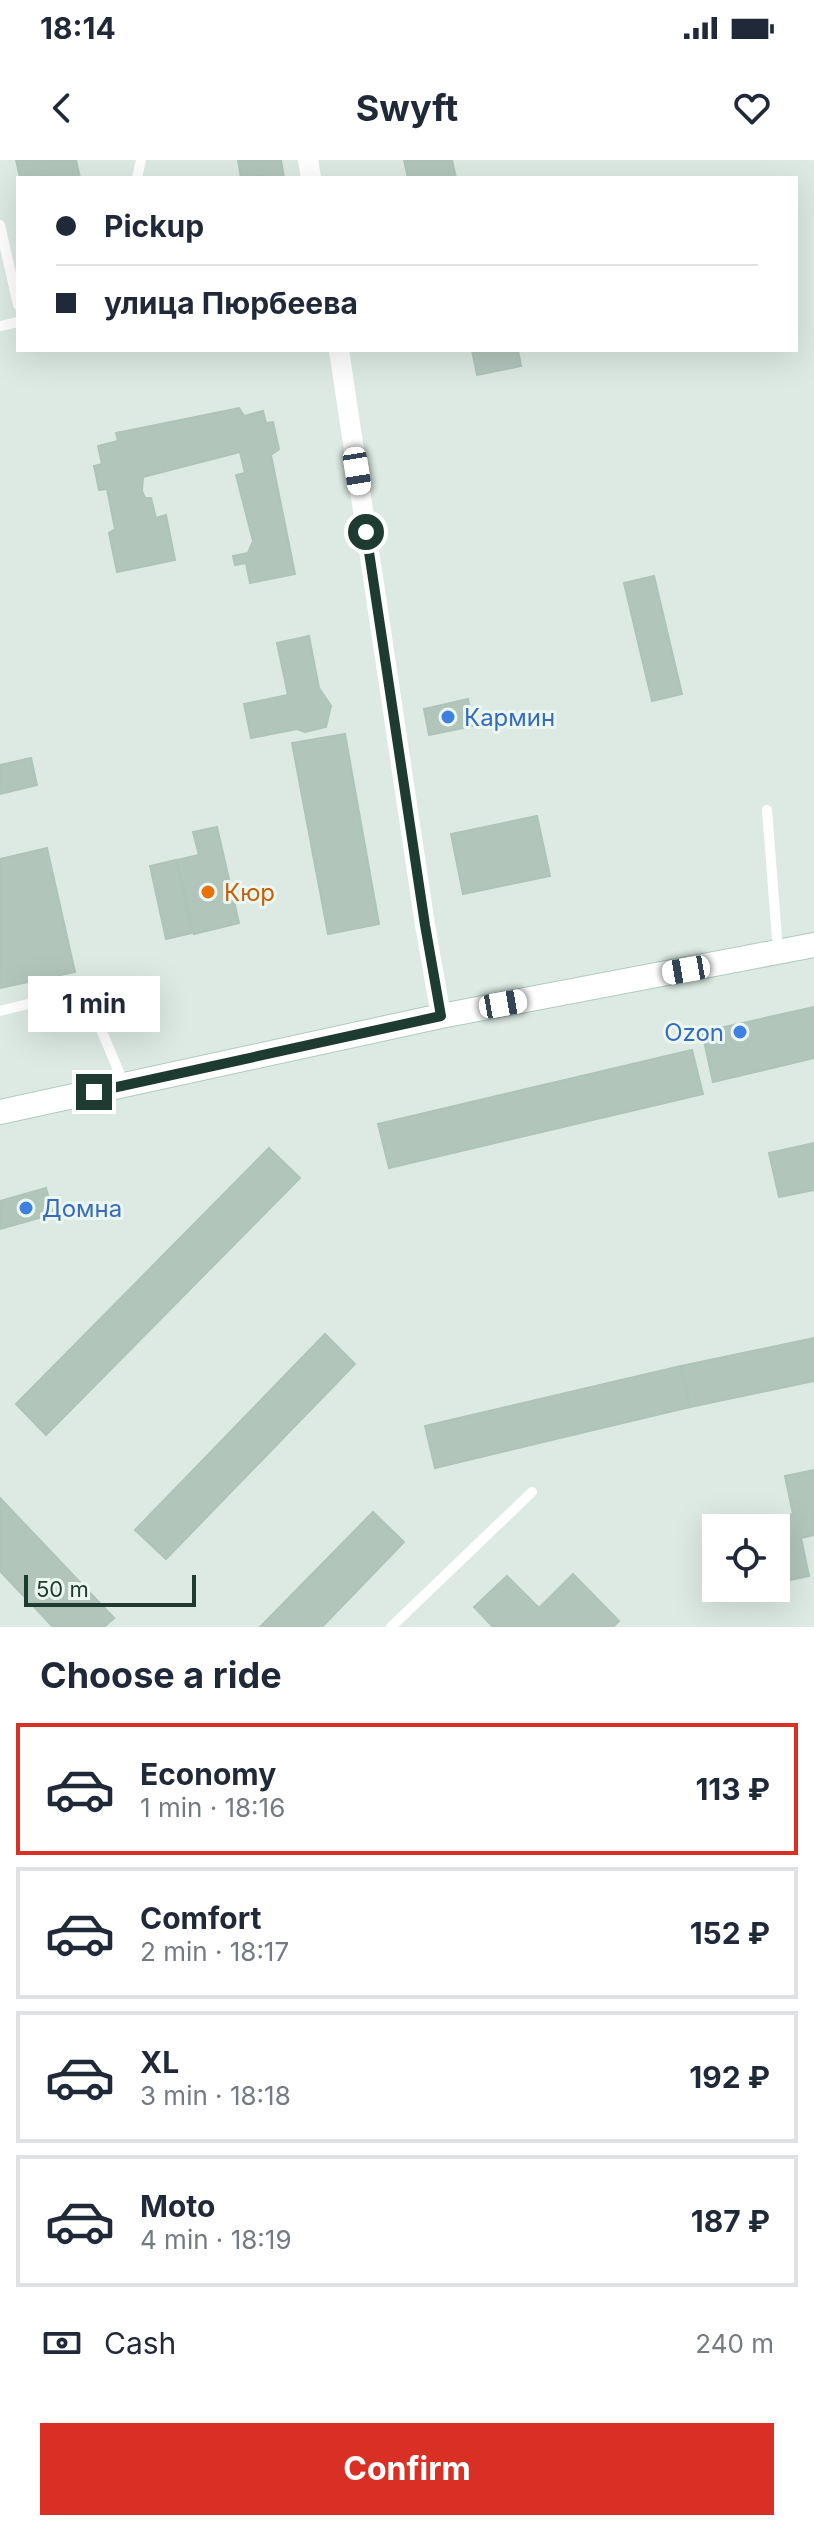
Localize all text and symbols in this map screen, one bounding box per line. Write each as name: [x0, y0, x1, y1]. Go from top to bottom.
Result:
text: 18:14: [40, 10, 116, 46]
icon: back: [40, 86, 84, 130]
text: Swyft: [356, 86, 458, 130]
icon: heart: [730, 86, 774, 130]
text: Pickup: [104, 208, 204, 244]
text: улица Пюрбеева: [104, 285, 358, 321]
car: [341, 445, 373, 497]
route start: [348, 514, 384, 550]
place label: Кармин: [464, 703, 555, 732]
marker: Кармин: [439, 708, 457, 726]
place label: Кюр: [224, 878, 275, 907]
marker: Кюр: [199, 883, 217, 901]
car: [660, 954, 712, 986]
callout: 1 min: [28, 976, 160, 1032]
text: 1 min: [62, 988, 126, 1019]
car: [477, 988, 529, 1020]
place label: Ozon: [664, 1018, 724, 1047]
marker: Ozon: [731, 1023, 749, 1041]
route end: [76, 1074, 112, 1110]
place label: Домна: [42, 1194, 122, 1223]
marker: Домна: [17, 1199, 35, 1217]
map controls: [702, 1514, 790, 1602]
button: locate: [702, 1514, 790, 1602]
scale bar: [24, 1571, 196, 1607]
text: 50 m: [36, 1576, 89, 1602]
text: Choose a ride: [40, 1653, 282, 1697]
icon: car: [44, 1753, 116, 1825]
text: Economy: [140, 1756, 276, 1792]
text: 113 ₽: [695, 1771, 770, 1807]
text: 1 min · 18:16: [140, 1792, 285, 1823]
icon: car: [44, 1897, 116, 1969]
text: Comfort: [140, 1900, 261, 1936]
text: 152 ₽: [690, 1915, 770, 1951]
text: 2 min · 18:17: [140, 1936, 289, 1967]
icon: car: [44, 2041, 116, 2113]
text: XL: [140, 2044, 179, 2080]
text: 192 ₽: [689, 2059, 770, 2095]
text: 3 min · 18:18: [140, 2080, 291, 2111]
icon: car: [44, 2185, 116, 2257]
text: Moto: [140, 2188, 215, 2224]
text: 187 ₽: [691, 2203, 770, 2239]
text: 4 min · 18:19: [140, 2224, 292, 2255]
icon: cash: [40, 2321, 84, 2365]
text: Cash: [104, 2325, 176, 2361]
text: 240 m: [695, 2328, 774, 2359]
button: Confirm: [40, 2423, 774, 2515]

